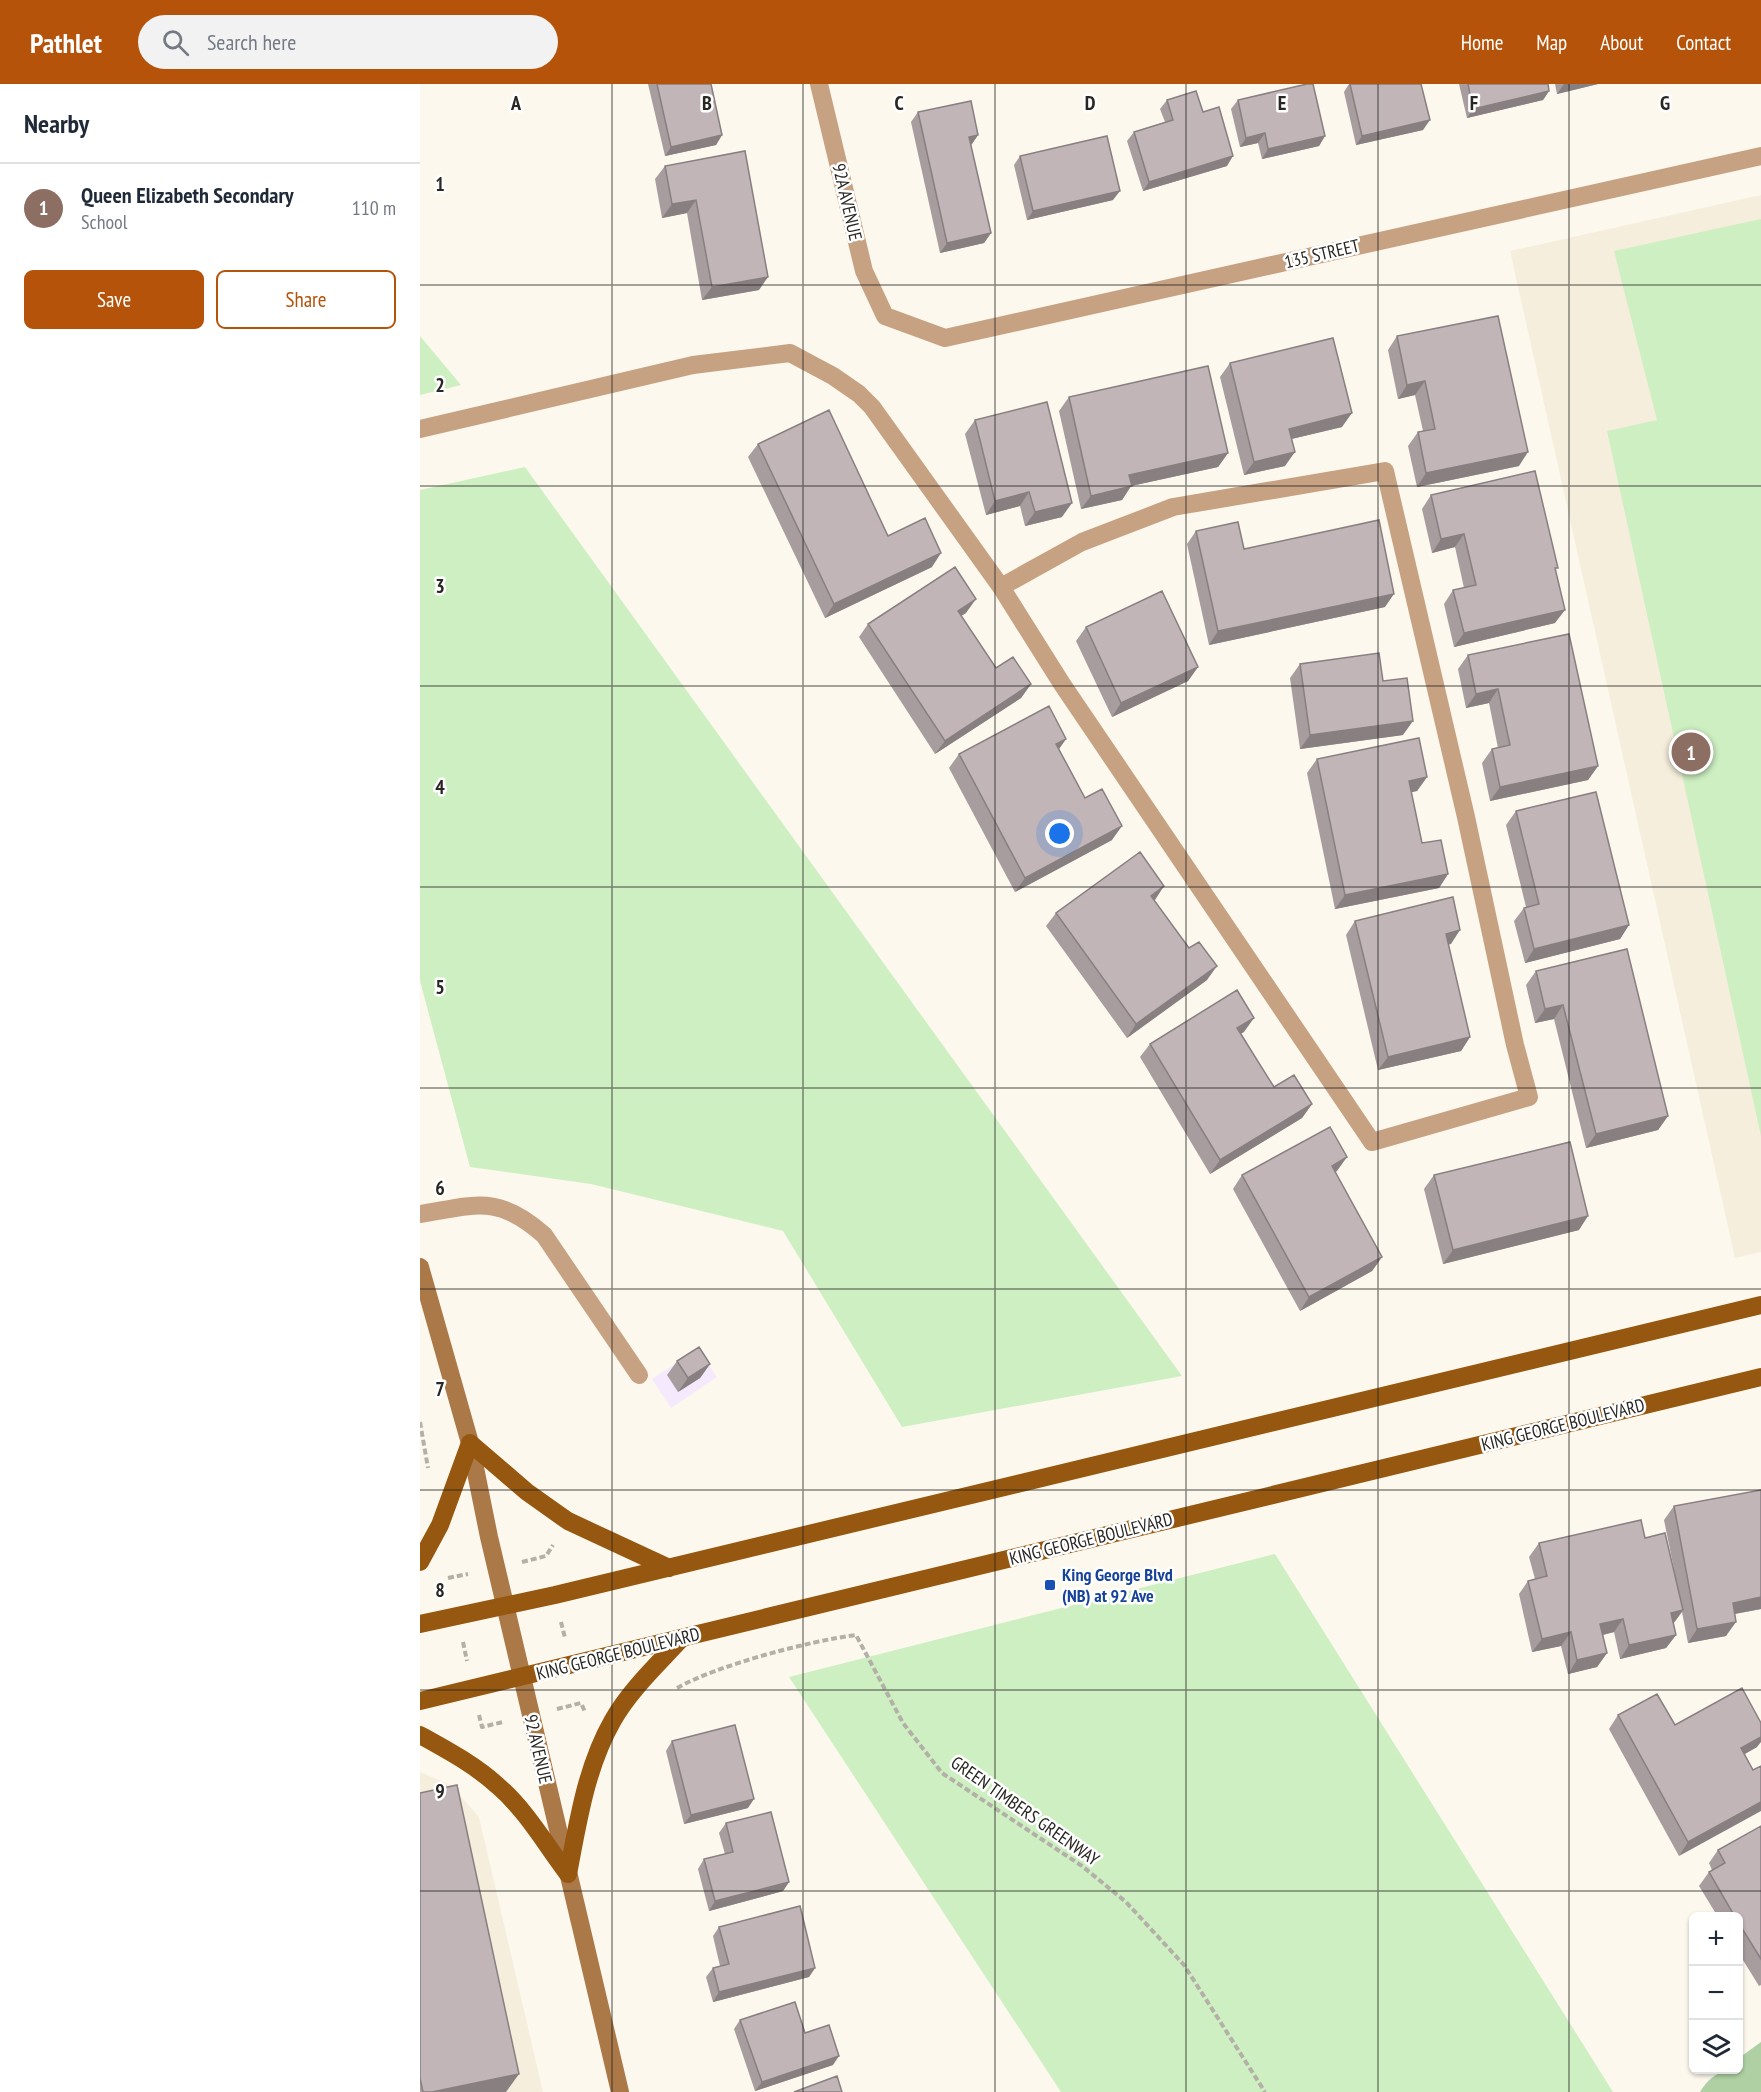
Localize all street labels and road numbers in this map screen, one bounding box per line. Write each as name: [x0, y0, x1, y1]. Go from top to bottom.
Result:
street label: 92A AVENUE: [827, 161, 867, 243]
street label: 135 STREET: [1282, 234, 1362, 273]
street label: KING GEORGE BOULEVARD: [1479, 1393, 1647, 1456]
street label: KING GEORGE BOULEVARD: [1007, 1507, 1175, 1570]
street label: KING GEORGE BOULEVARD: [534, 1622, 702, 1685]
street label: 92 AVENUE: [519, 1712, 558, 1786]
street label: GREEN TIMBERS GREENWAY: [947, 1751, 1105, 1871]

